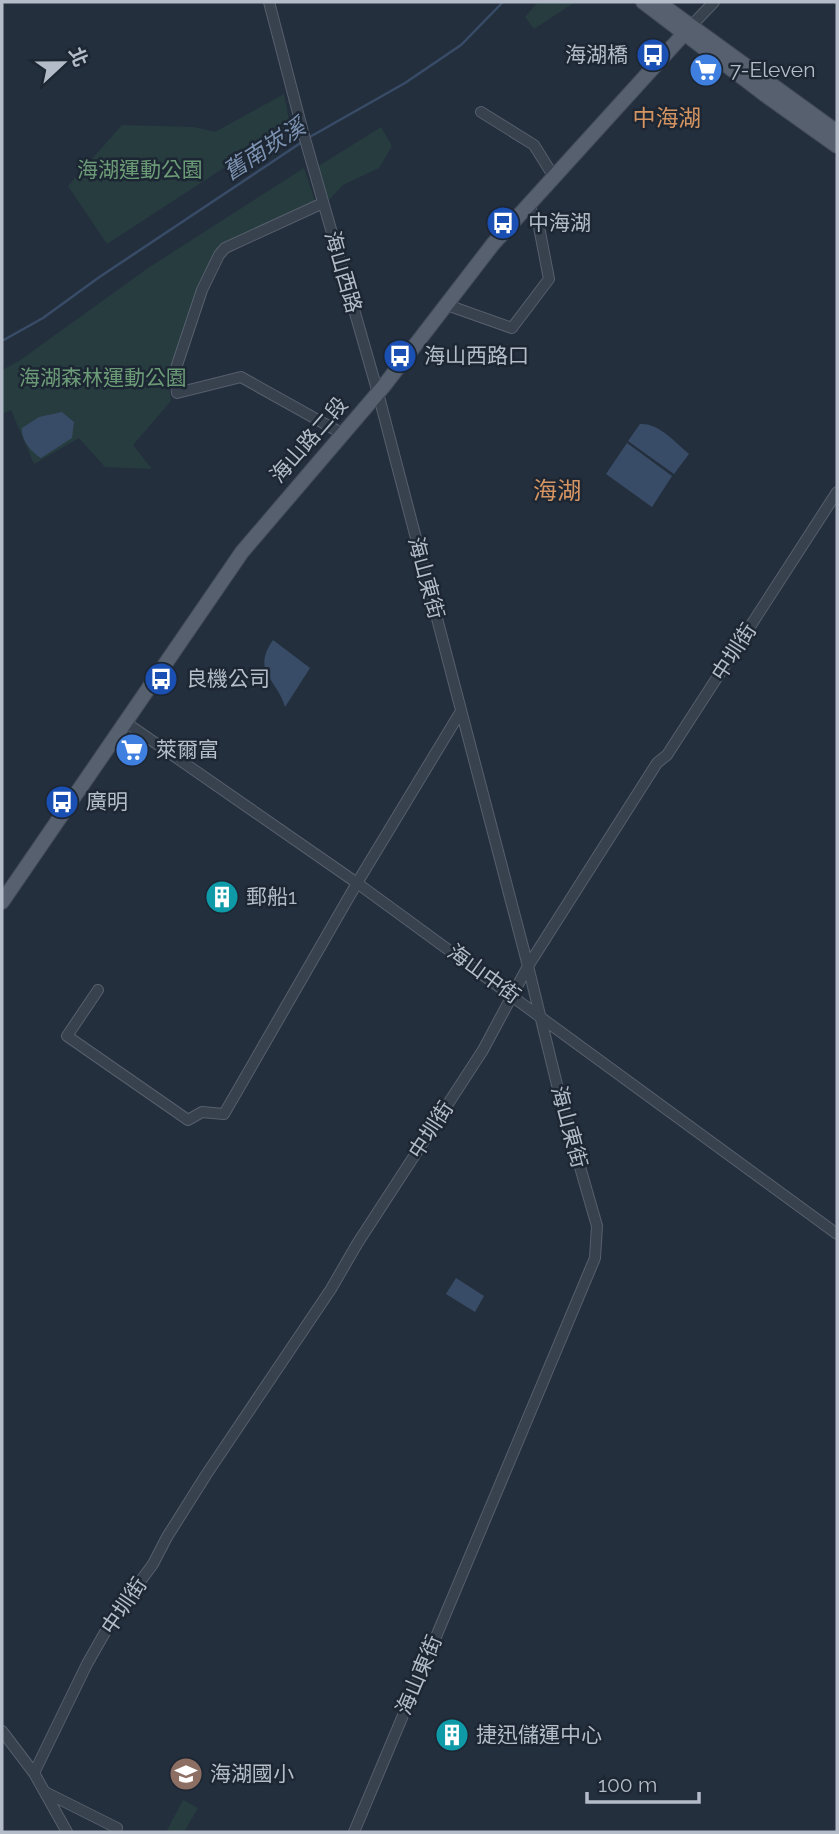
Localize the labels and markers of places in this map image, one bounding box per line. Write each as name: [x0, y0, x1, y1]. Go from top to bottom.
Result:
bus stop icon: 海湖橋: [634, 36, 672, 74]
place label: 海湖橋: [565, 42, 628, 67]
supermarket icon: 7-Eleven: [687, 51, 725, 89]
place label: 7-Eleven: [730, 57, 815, 82]
bus stop icon: 中海湖: [484, 204, 522, 242]
place label: 中海湖: [528, 210, 591, 235]
bus stop icon: 海山西路口: [381, 337, 419, 375]
place label: 海山西路口: [424, 343, 529, 368]
bus stop icon: 良機公司: [142, 660, 180, 698]
place label: 良機公司: [186, 666, 270, 691]
supermarket icon: 萊爾富: [113, 731, 151, 769]
place label: 萊爾富: [156, 737, 219, 762]
bus stop icon: 廣明: [43, 783, 81, 821]
place label: 廣明: [86, 789, 128, 814]
building icon: 郵船1: [203, 878, 241, 916]
place label: 郵船1: [246, 884, 297, 909]
building icon: 捷迅儲運中心: [433, 1716, 471, 1754]
place label: 捷迅儲運中心: [476, 1722, 602, 1747]
school or university icon: 海湖國小: [167, 1755, 205, 1793]
place label: 海湖國小: [210, 1761, 294, 1786]

